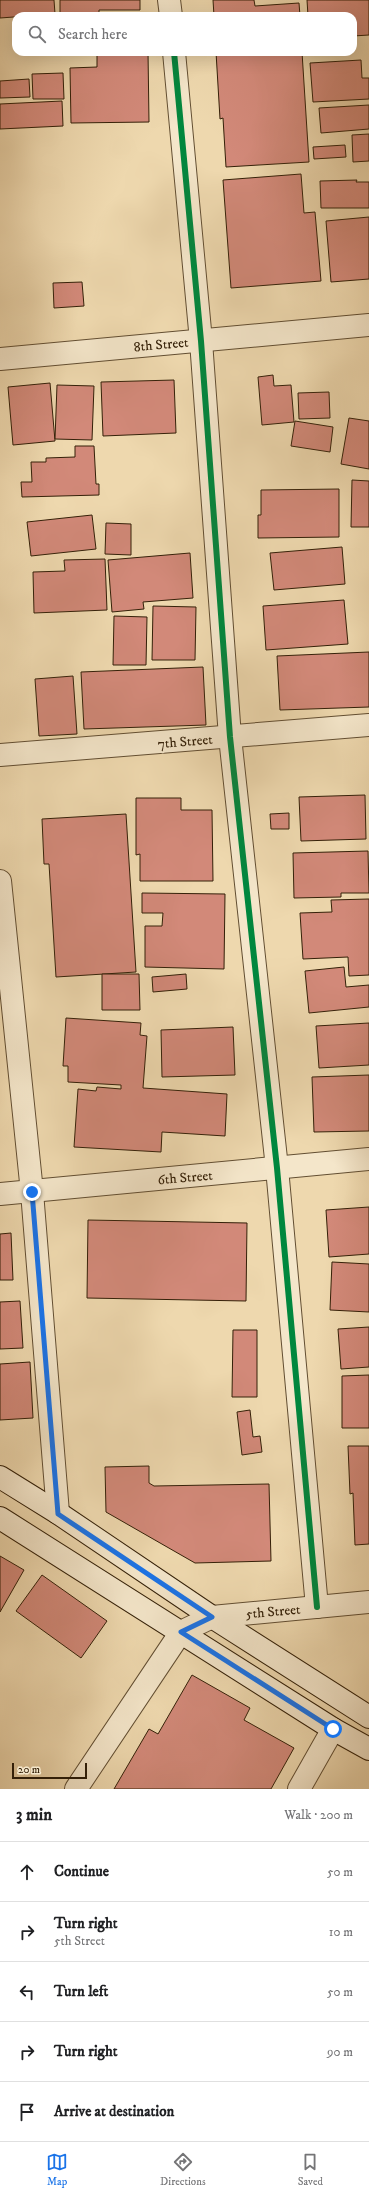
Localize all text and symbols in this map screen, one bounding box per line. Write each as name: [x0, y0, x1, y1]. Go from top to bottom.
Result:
search box: [12, 12, 357, 56]
icon: search: [26, 23, 48, 45]
text: Search here: [58, 25, 127, 44]
street label: 8th Street: [133, 334, 190, 356]
street label: 7th Street: [157, 731, 214, 753]
street label: 6th Street: [157, 1167, 214, 1189]
route end: [23, 1183, 41, 1201]
street label: 5th Street: [245, 1601, 302, 1623]
route start: [324, 1720, 342, 1738]
scale bar: [12, 1761, 87, 1780]
text: 20 m: [18, 1763, 40, 1777]
text: 3 min: [16, 1804, 52, 1826]
text: Walk · 200 m: [284, 1807, 353, 1823]
icon: ahead: [16, 1861, 38, 1883]
text: Continue: [54, 1862, 109, 1881]
text: 50 m: [327, 1864, 353, 1880]
text: Turn right: [54, 1914, 117, 1933]
icon: right: [16, 1921, 38, 1943]
text: 10 m: [329, 1924, 353, 1940]
text: 5th Street: [54, 1933, 105, 1949]
icon: left: [16, 1981, 38, 2003]
text: Turn left: [54, 1982, 108, 2001]
text: 50 m: [327, 1984, 353, 2000]
icon: right: [16, 2041, 38, 2063]
text: Turn right: [54, 2042, 117, 2061]
text: 90 m: [327, 2044, 353, 2060]
icon: arrive: [16, 2101, 38, 2123]
text: Arrive at destination: [54, 2102, 174, 2121]
tab: Map: [46, 2151, 68, 2189]
tab: Directions: [160, 2151, 206, 2189]
tab: Saved: [298, 2151, 323, 2189]

